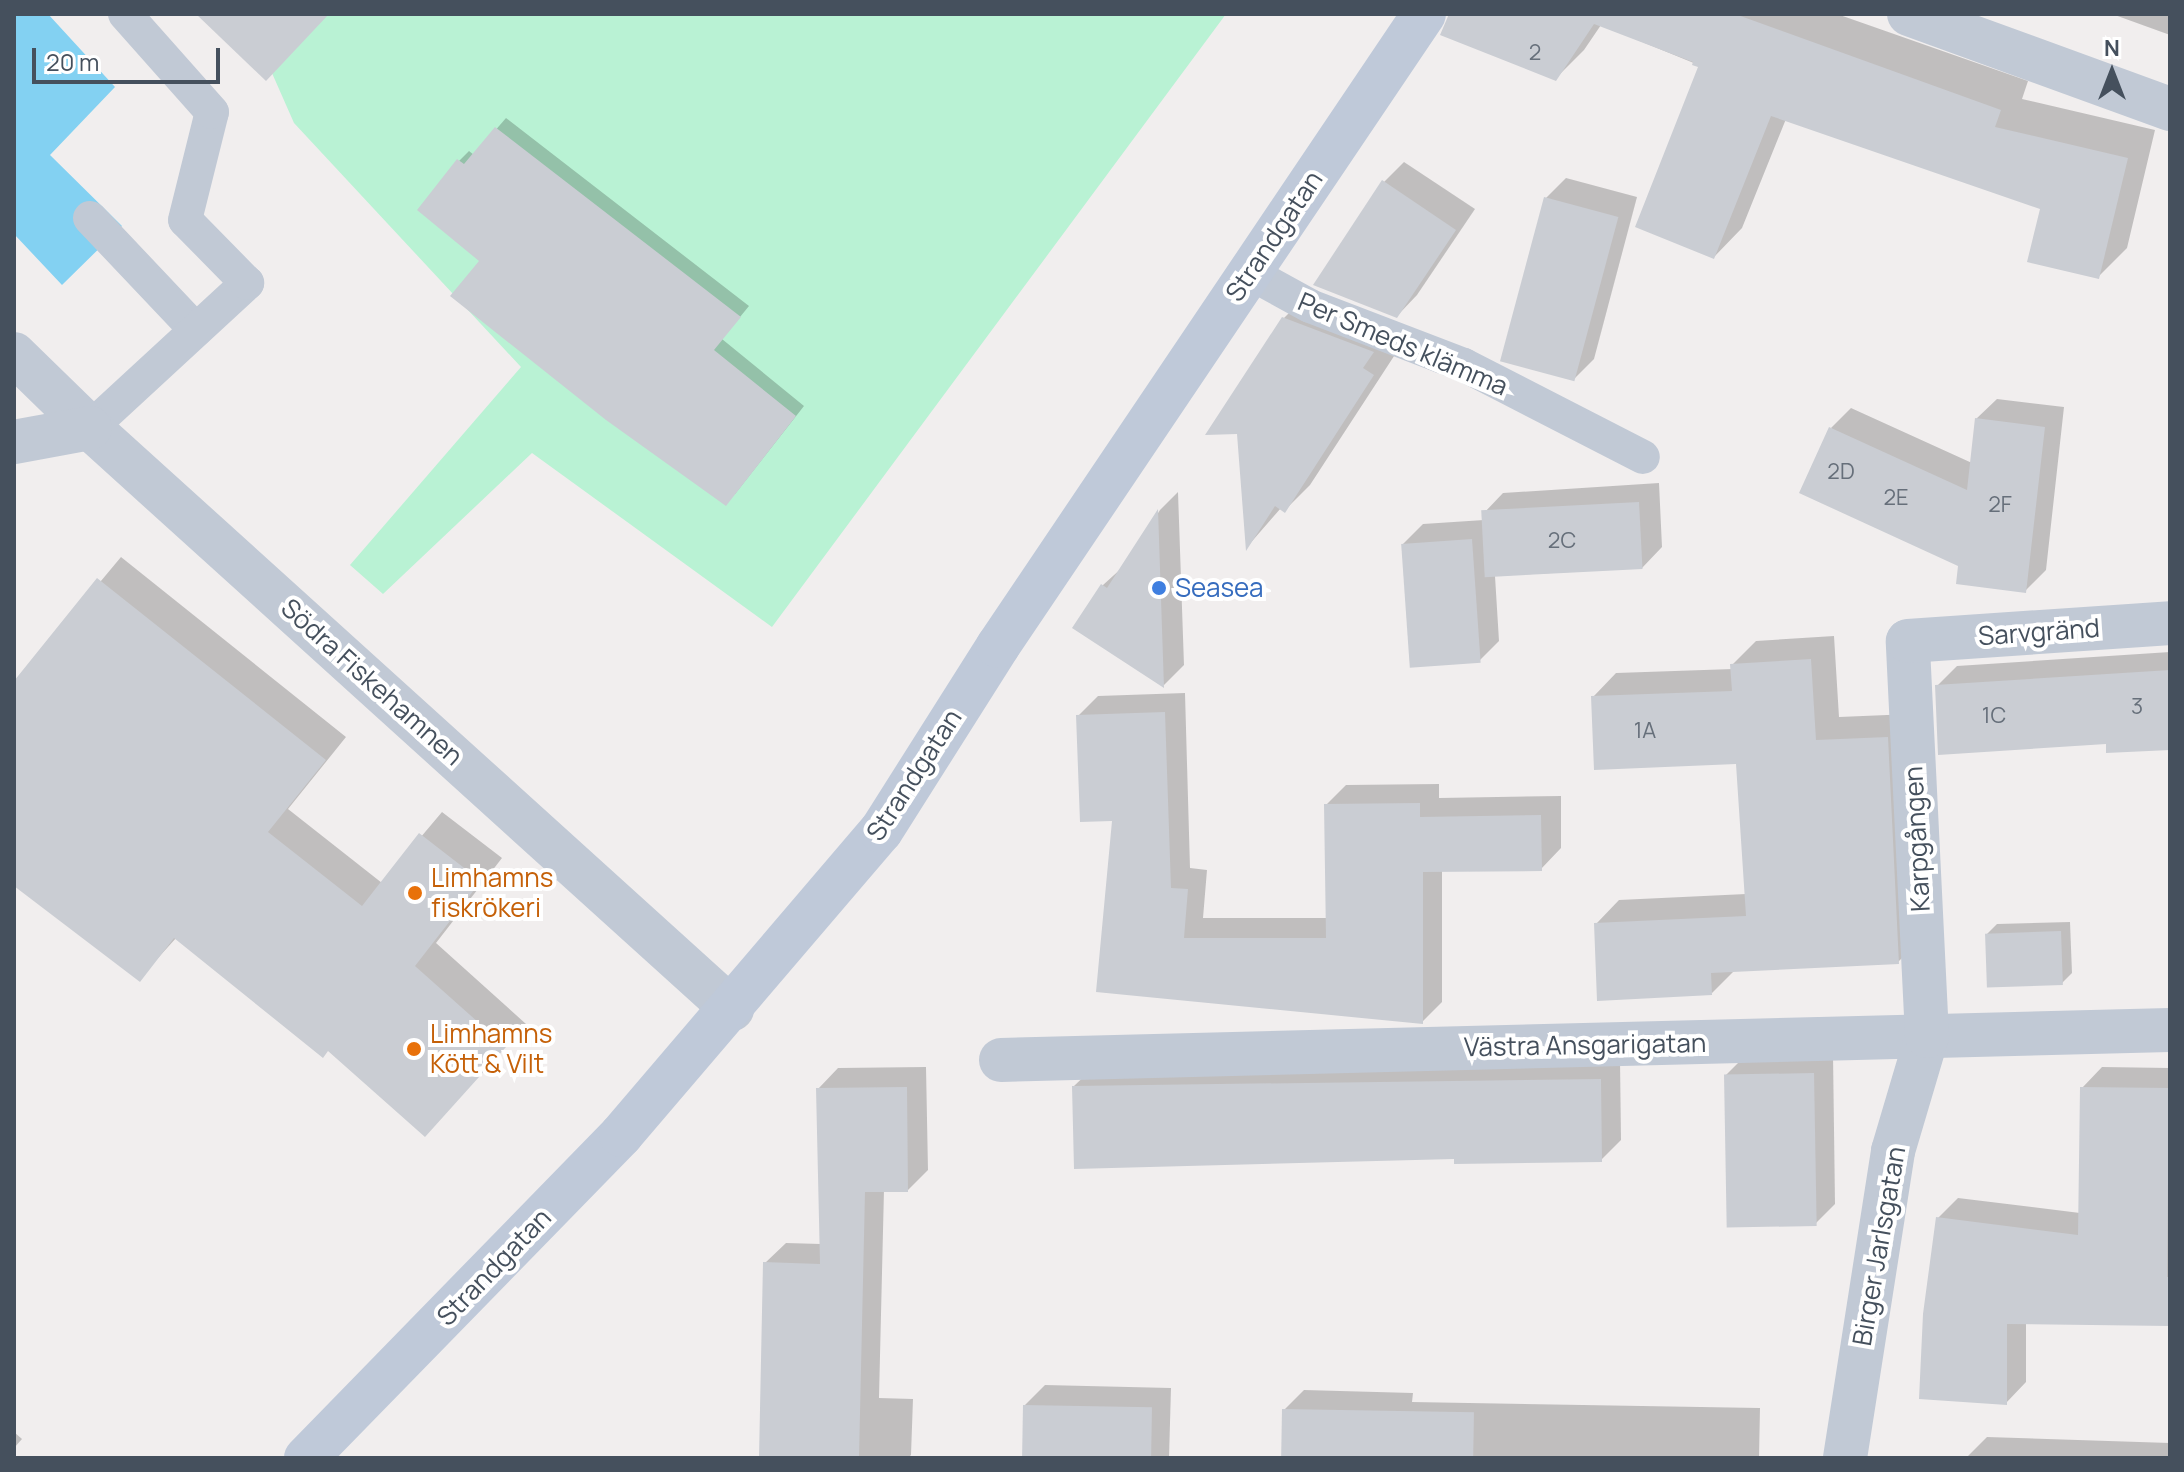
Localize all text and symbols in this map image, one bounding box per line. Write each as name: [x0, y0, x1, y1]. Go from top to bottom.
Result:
scale bar: [36, 32, 224, 82]
north arrow: [2072, 32, 2152, 112]
text: N: [2104, 33, 2120, 63]
house number: 2: [1529, 40, 1541, 66]
text: 20 m: [46, 45, 99, 78]
street label: Strandgatan: [1219, 165, 1329, 307]
street label: Per Smeds klämma: [1293, 286, 1513, 402]
house number: 2D: [1827, 459, 1855, 485]
house number: 2E: [1883, 485, 1909, 511]
house number: 2F: [1988, 492, 2012, 518]
house number: 2C: [1548, 528, 1576, 554]
place label: Seasea: [1175, 572, 1263, 604]
marker: Seasea: [1150, 579, 1168, 597]
street label: Södra Fiskehamnen: [275, 592, 469, 772]
street label: Sarvgränd: [1977, 612, 2101, 652]
house number: 3: [2131, 694, 2143, 720]
street label: Strandgatan: [860, 703, 968, 847]
house number: 1C: [1982, 703, 2006, 729]
house number: 1A: [1634, 718, 1656, 744]
street label: Karpgången: [1898, 766, 1936, 912]
place label: Limhamns fiskrökeri: [431, 862, 553, 924]
marker: Limhamns fiskrökeri: [406, 884, 424, 902]
place label: Limhamns Kött & Vilt: [430, 1018, 552, 1080]
street label: Västra Ansgarigatan: [1463, 1027, 1707, 1063]
marker: Limhamns Kött & Vilt: [405, 1040, 423, 1058]
street label: Birger Jarlsgatan: [1846, 1144, 1912, 1348]
street label: Strandgatan: [430, 1202, 558, 1332]

